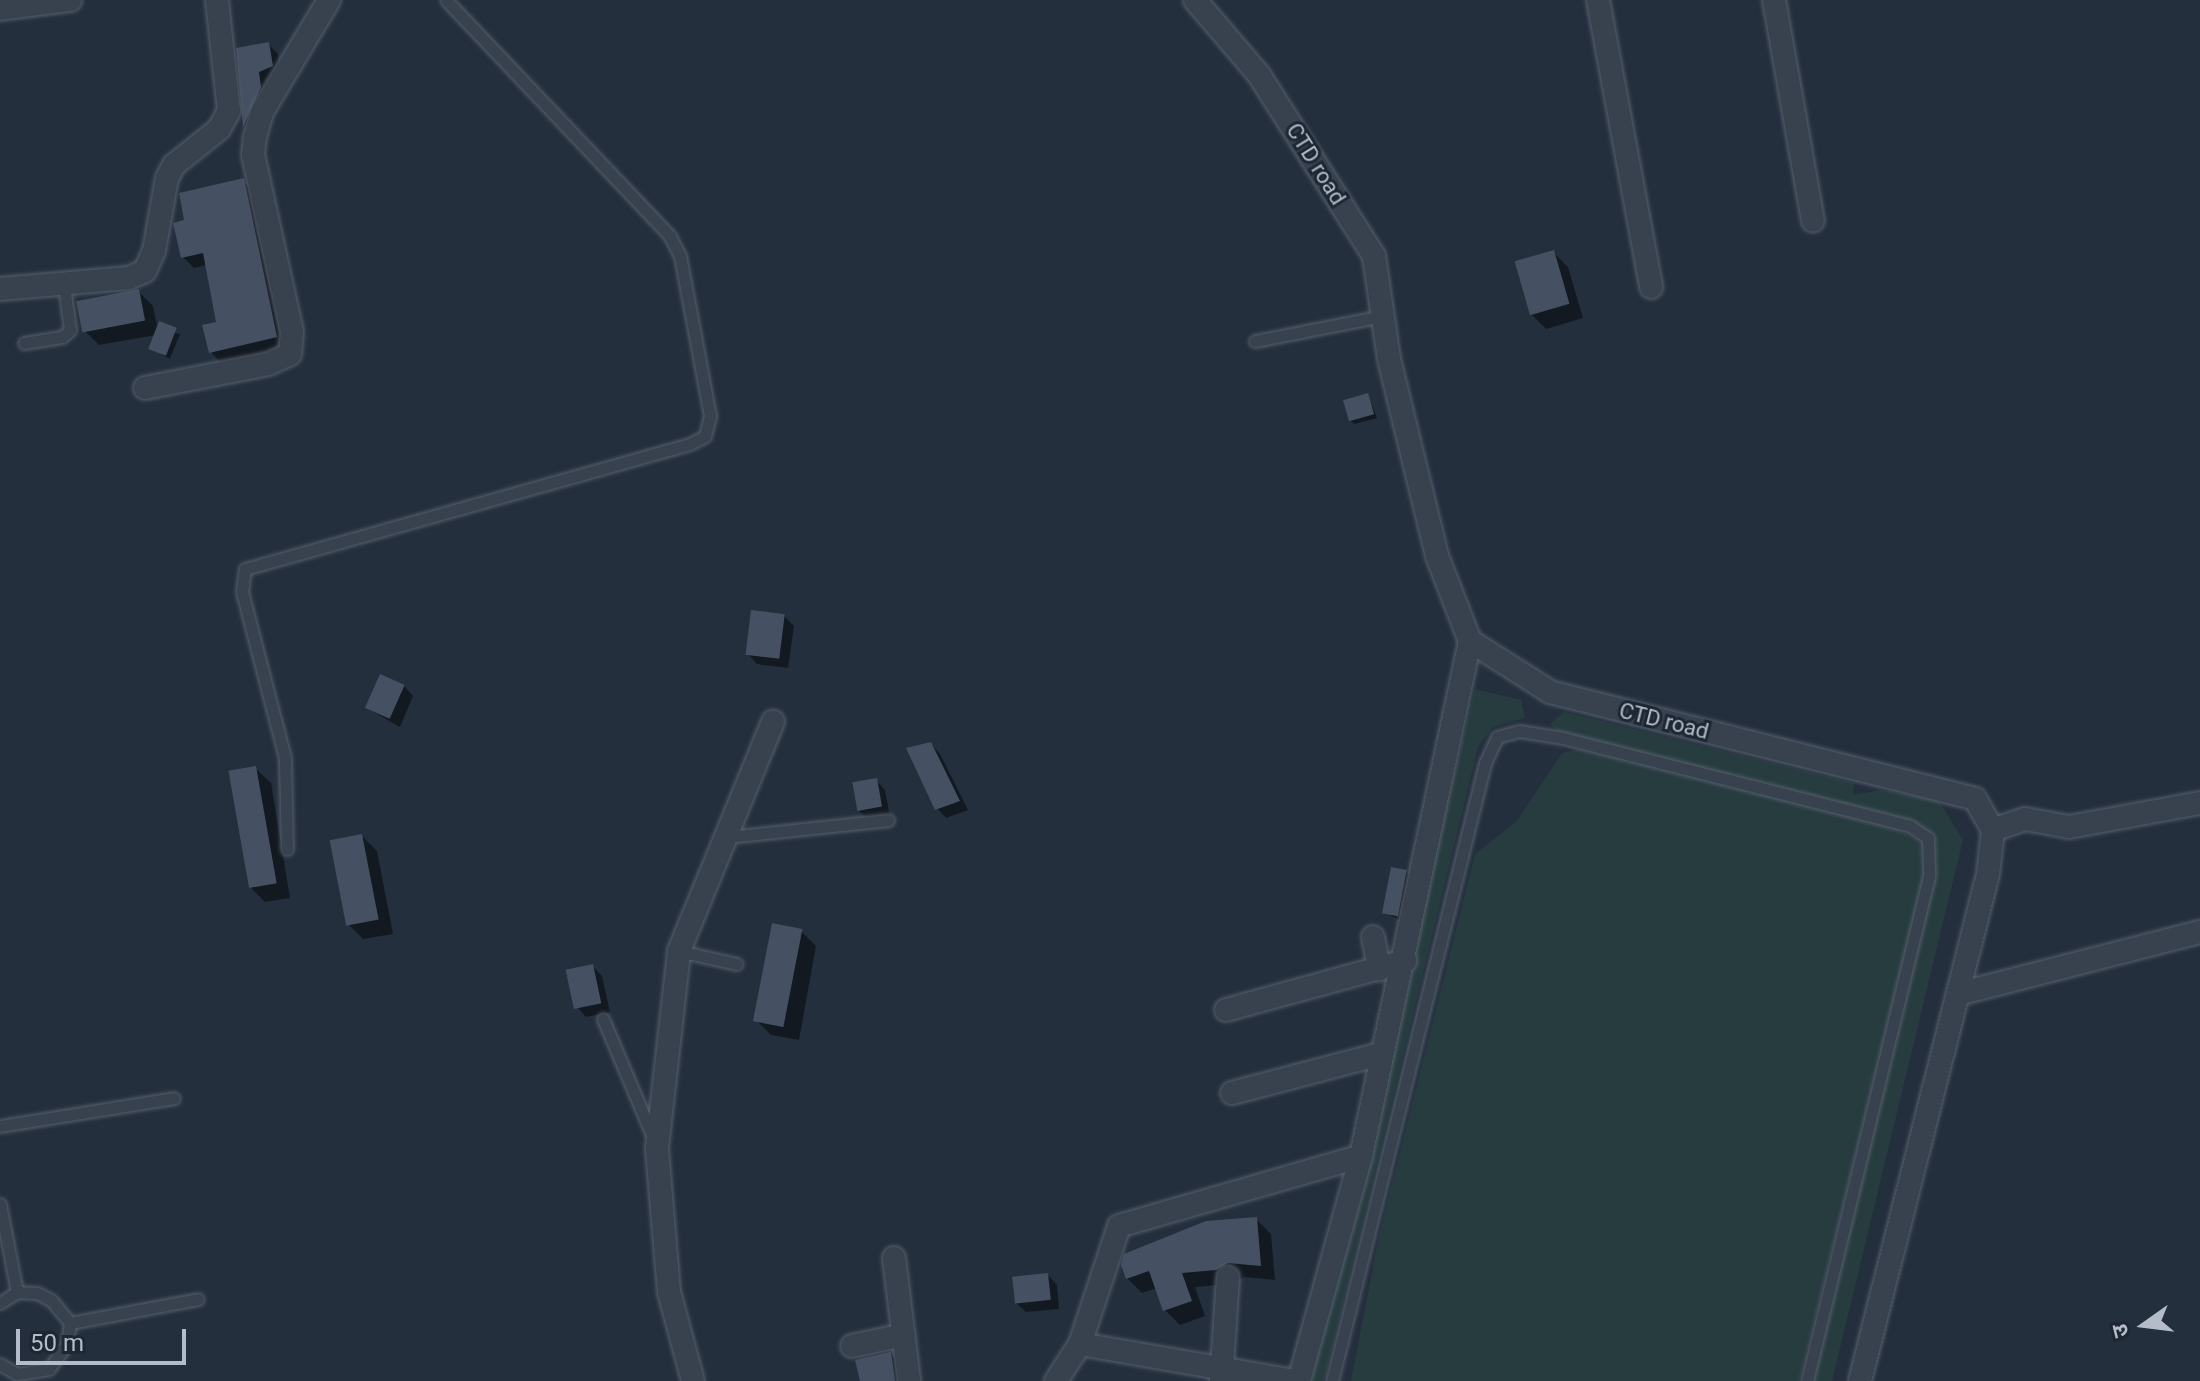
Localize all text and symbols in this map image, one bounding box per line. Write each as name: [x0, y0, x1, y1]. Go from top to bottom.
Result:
street label: CTD road: [1281, 118, 1351, 210]
street label: CTD road: [1617, 697, 1711, 745]
north arrow: [2104, 1285, 2184, 1365]
scale bar: [20, 1313, 190, 1363]
text: उ: [2107, 1322, 2134, 1340]
text: 50 m: [30, 1329, 84, 1357]

